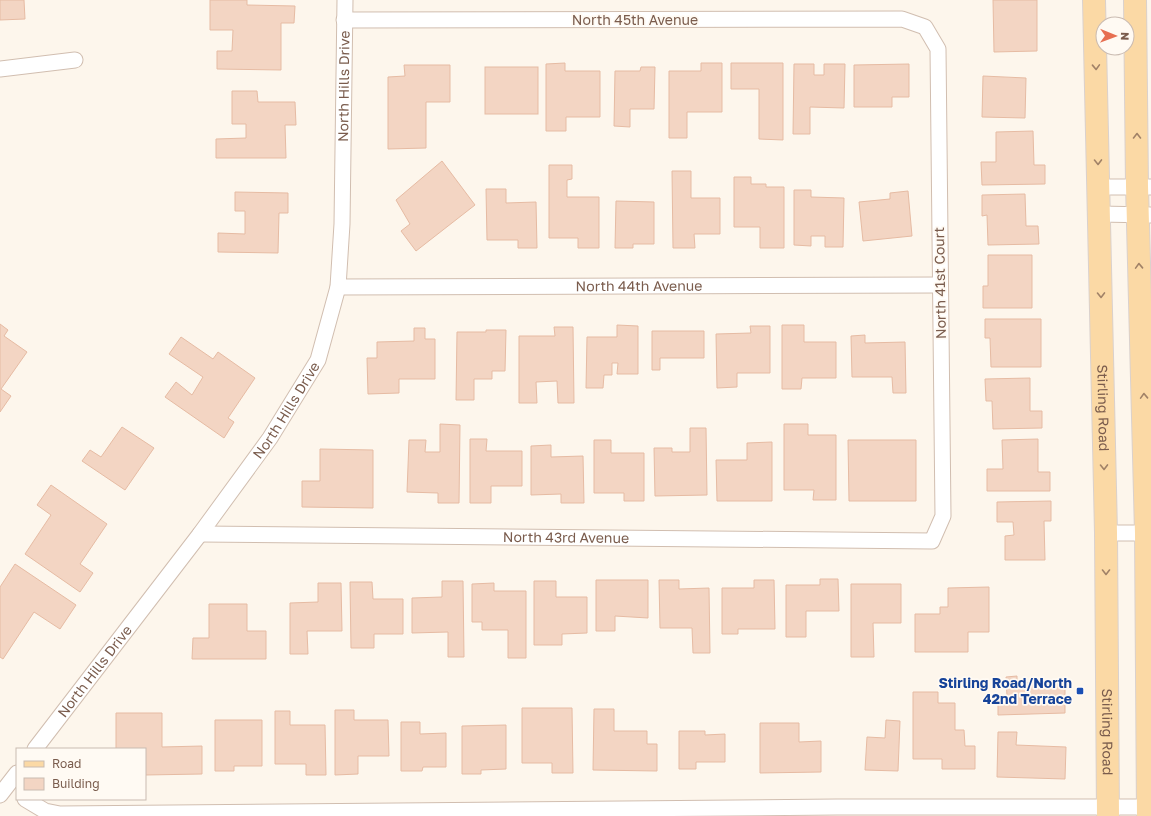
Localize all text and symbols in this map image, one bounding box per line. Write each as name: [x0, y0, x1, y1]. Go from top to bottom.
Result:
street label: North 45th Avenue: [572, 11, 698, 28]
north arrow: [1095, 16, 1135, 56]
street label: North Hills Drive: [334, 30, 353, 142]
text: N: [1119, 32, 1132, 40]
one-way arrow: [1092, 64, 1100, 70]
one-way arrow: [1132, 133, 1141, 139]
one-way arrow: [1094, 159, 1102, 165]
street label: North 41st Court: [930, 227, 949, 339]
one-way arrow: [1135, 263, 1144, 269]
street label: North 44th Avenue: [576, 277, 702, 294]
one-way arrow: [1097, 292, 1105, 298]
street label: North Hills Drive: [249, 358, 323, 462]
street label: Stirling Road: [1094, 364, 1113, 452]
one-way arrow: [1139, 393, 1148, 399]
one-way arrow: [1100, 464, 1109, 470]
street label: North 43rd Avenue: [503, 528, 629, 546]
one-way arrow: [1102, 569, 1110, 575]
street label: North Hills Drive: [54, 622, 135, 720]
place label: Stirling Road/North 42nd Terrace: [939, 674, 1072, 707]
marker: Stirling Road/North 42nd Terrace: [1075, 686, 1085, 696]
street label: Stirling Road: [1099, 688, 1117, 775]
legend: [16, 748, 146, 800]
text: Road: [52, 756, 81, 771]
text: Building: [52, 776, 100, 791]

